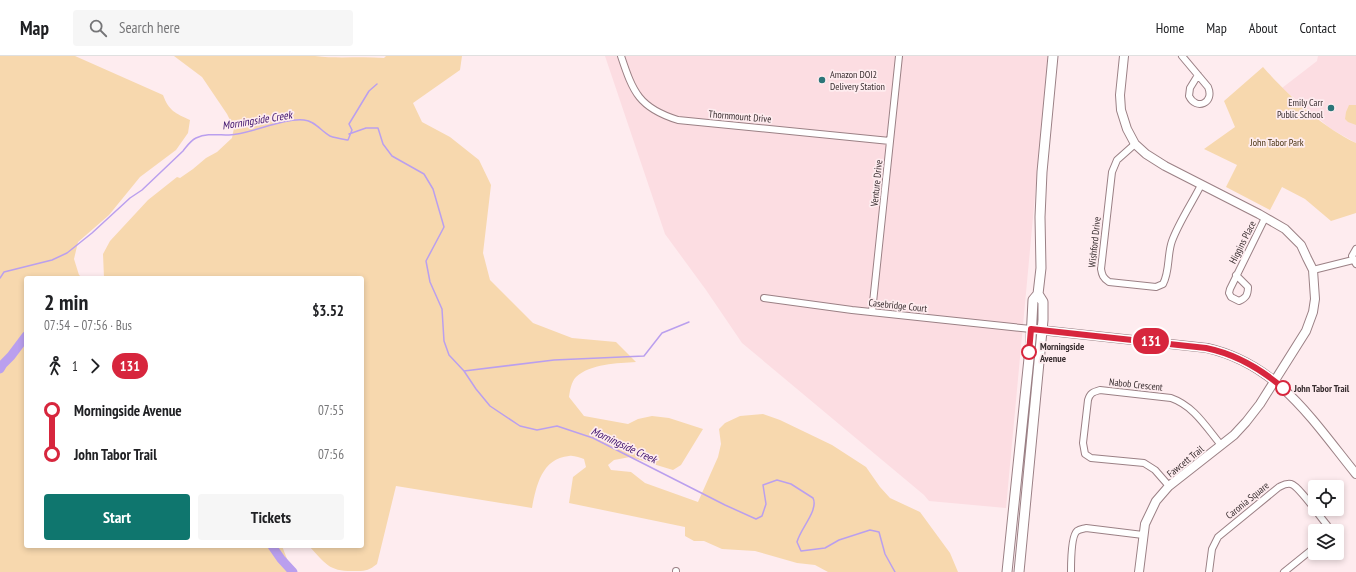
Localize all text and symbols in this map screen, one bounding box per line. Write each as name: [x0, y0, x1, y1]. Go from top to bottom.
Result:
search box: [73, 10, 353, 46]
text: Map: [20, 16, 49, 40]
icon: search: [87, 17, 109, 39]
text: Search here: [119, 18, 180, 37]
text: Home: [1156, 19, 1184, 37]
text: Map: [1206, 19, 1227, 37]
text: About: [1249, 19, 1278, 37]
text: Contact: [1300, 19, 1336, 37]
place label: Amazon DOI2 Delivery Station: [830, 68, 885, 93]
marker: Amazon DOI2 Delivery Station: [817, 75, 827, 85]
place label: Emily Carr Public School: [1277, 96, 1324, 121]
marker: Emily Carr Public School: [1326, 103, 1336, 113]
water label: Morningside Creek: [221, 107, 295, 132]
street label: Thornmount Drive: [708, 107, 772, 126]
park label: John Tabor Park: [1249, 136, 1304, 149]
street label: Venture Drive: [867, 159, 885, 208]
street label: Wishford Drive: [1085, 216, 1104, 268]
street label: Higgins Place: [1226, 219, 1259, 266]
text: 2 min: [44, 288, 88, 316]
street label: Casebridge Court: [868, 296, 928, 315]
text: $3.52: [312, 301, 344, 320]
text: 07:54 – 07:56 · Bus: [44, 317, 132, 334]
line badge: 131: [1128, 328, 1174, 354]
text: 131: [1141, 332, 1161, 350]
place label: Morningside Avenue: [1039, 340, 1084, 365]
marker: Morningside Avenue: [1021, 344, 1037, 360]
icon: walk: [44, 355, 66, 377]
icon: forward: [84, 355, 106, 377]
text: 131: [120, 357, 140, 375]
text: 1: [72, 358, 78, 375]
street label: Nabob Crescent: [1108, 375, 1164, 394]
marker: John Tabor Trail: [1275, 380, 1291, 396]
place label: John Tabor Trail: [1293, 382, 1350, 395]
text: Morningside Avenue: [74, 401, 182, 420]
text: 07:55: [318, 402, 344, 419]
water label: Morningside Creek: [589, 424, 660, 467]
street label: Fawcett Trail: [1164, 442, 1207, 480]
text: John Tabor Trail: [74, 445, 157, 464]
text: 07:56: [318, 446, 344, 463]
street label: Caronia Square: [1223, 479, 1272, 522]
map controls: [1308, 480, 1344, 560]
button: locate: [1308, 480, 1344, 516]
button: Start: [44, 494, 190, 540]
button: Tickets: [198, 494, 344, 540]
button: layers: [1308, 524, 1344, 560]

